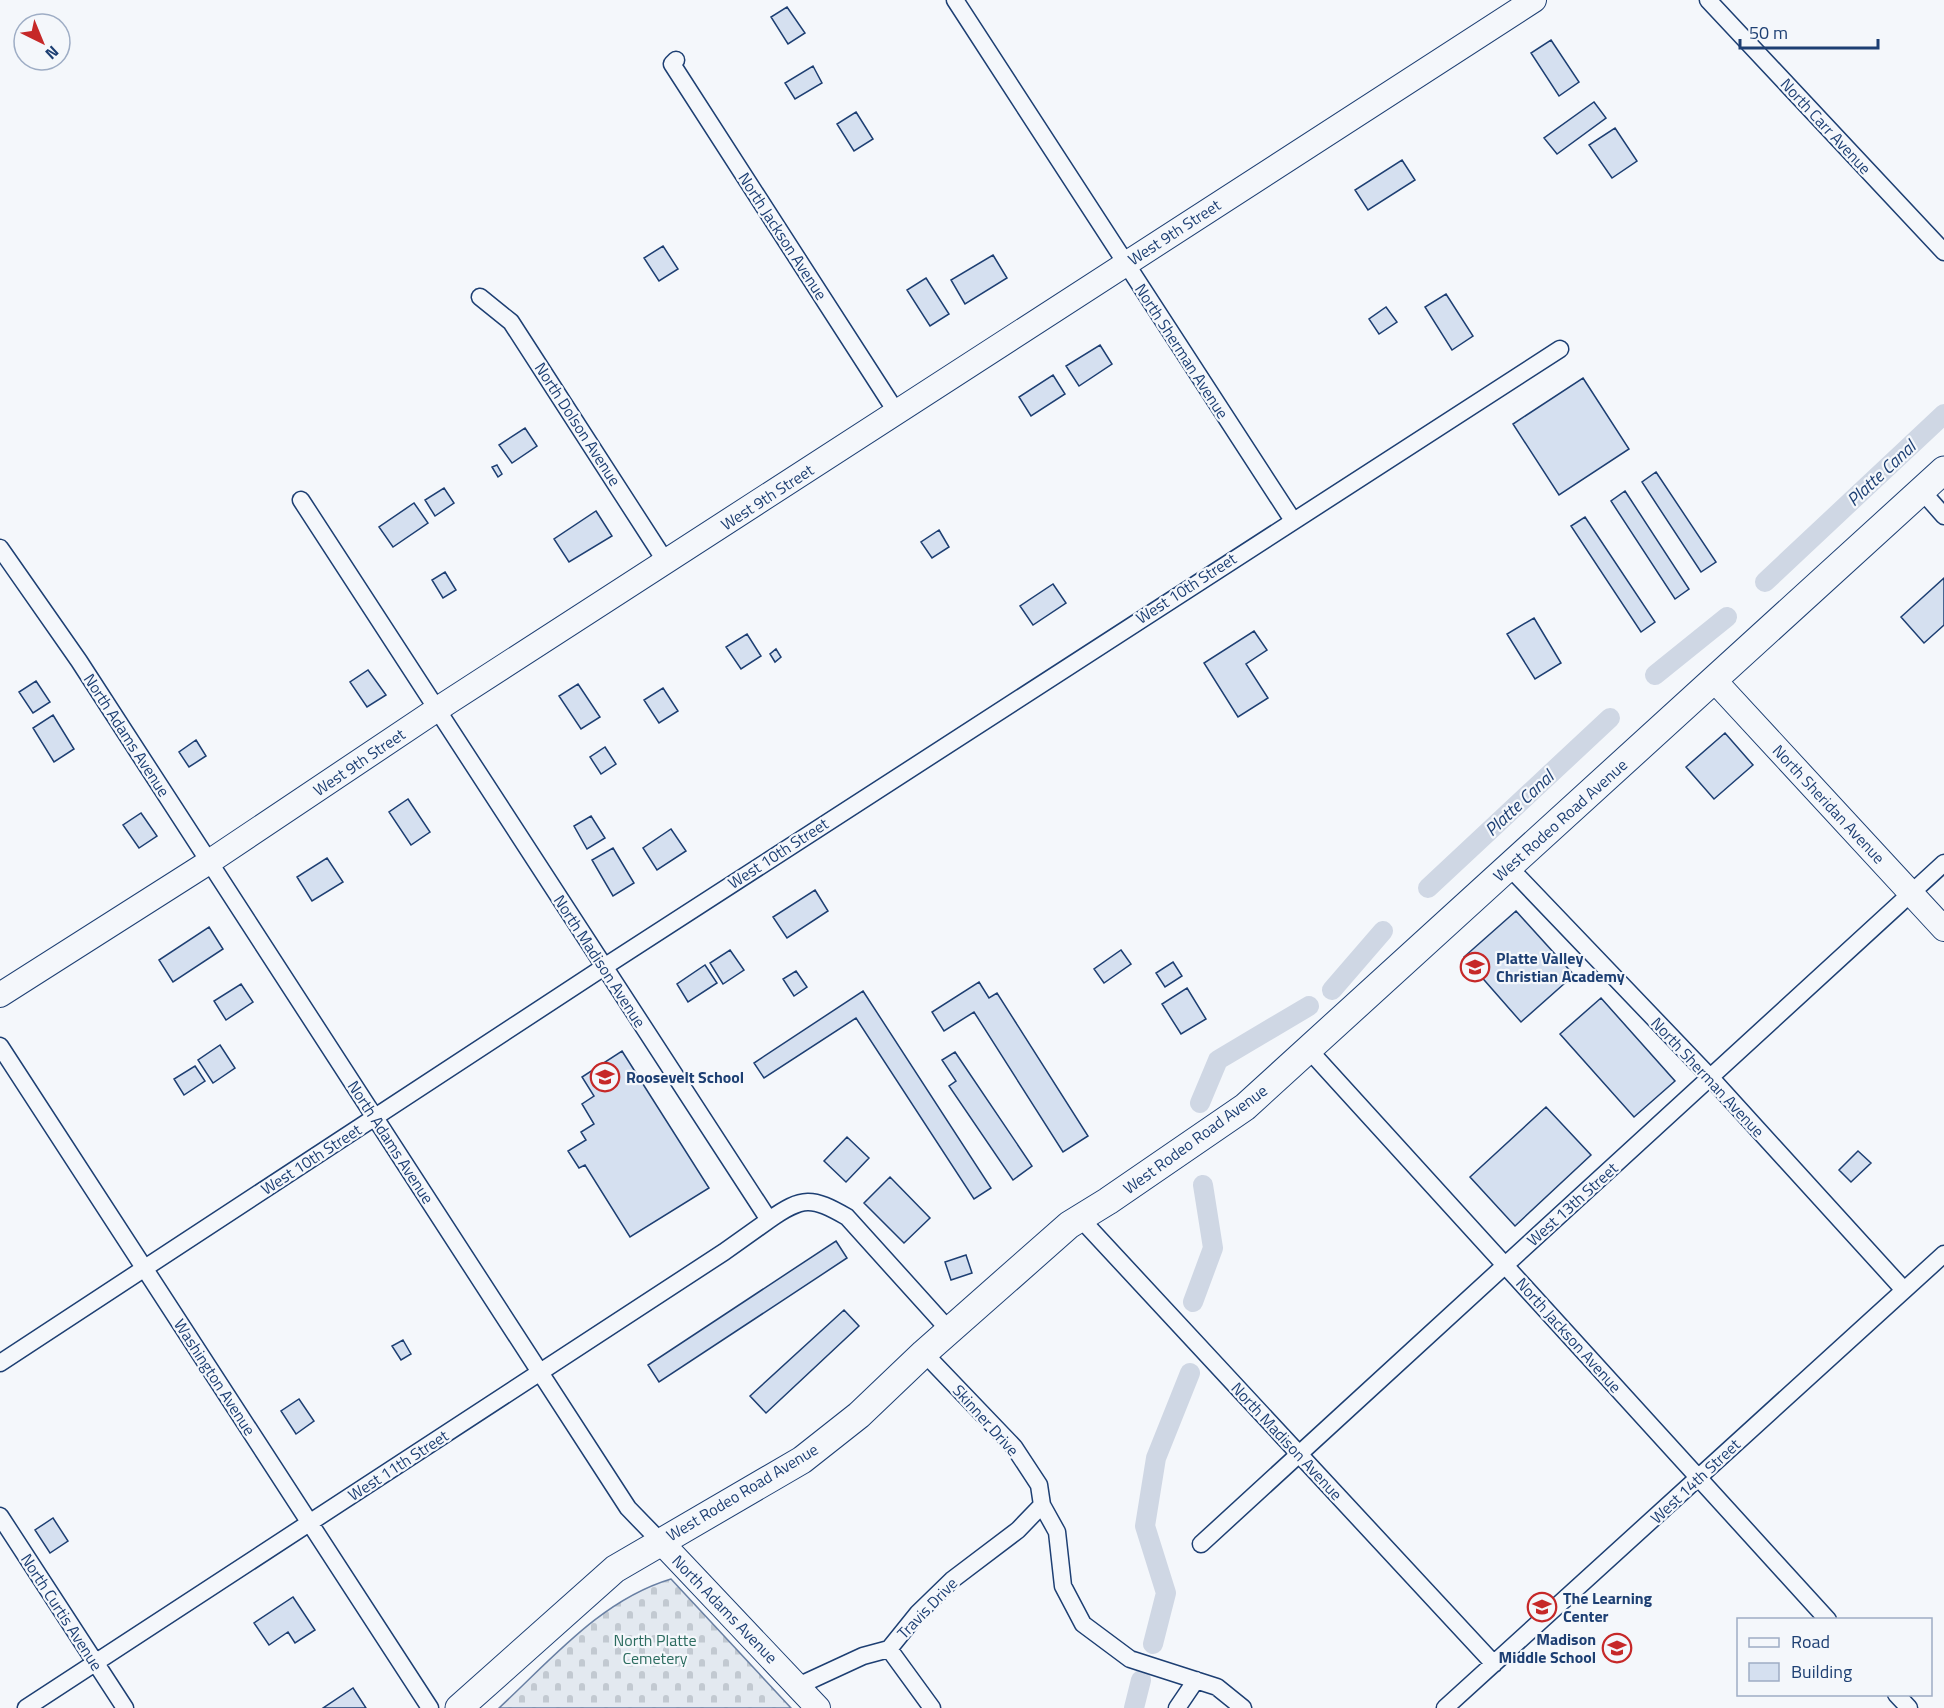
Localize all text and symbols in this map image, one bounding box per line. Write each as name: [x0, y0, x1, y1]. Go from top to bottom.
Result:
north arrow: [12, 12, 72, 72]
scale bar: [1740, 12, 1878, 50]
text: 50 m: [1749, 19, 1788, 46]
text: N: [40, 40, 64, 66]
street label: North Carr Avenue: [1775, 73, 1877, 179]
street label: North Jackson Avenue: [733, 167, 833, 305]
street label: West 9th Street: [1123, 193, 1225, 271]
street label: North Sherman Avenue: [1129, 279, 1235, 423]
street label: North Dolson Avenue: [529, 358, 627, 490]
water label: Platte Canal: [1840, 432, 1923, 512]
street label: West 9th Street: [716, 458, 818, 536]
street label: West 10th Street: [1131, 546, 1241, 629]
street label: North Adams Avenue: [78, 669, 176, 801]
street label: West 9th Street: [308, 722, 410, 802]
street label: North Sheridan Avenue: [1767, 739, 1891, 869]
street label: West Rodeo Road Avenue: [1488, 753, 1632, 887]
water label: Platte Canal: [1478, 762, 1561, 842]
street label: West 10th Street: [723, 811, 833, 894]
street label: North Madison Avenue: [548, 890, 652, 1032]
place label: Platte Valley Christian Academy: [1496, 946, 1625, 988]
school or university icon: Platte Valley Christian Academy: [1459, 951, 1491, 983]
street label: North Sherman Avenue: [1646, 1011, 1770, 1143]
school or university icon: Roosevelt School: [589, 1061, 621, 1093]
place label: Roosevelt School: [626, 1065, 744, 1089]
street label: North Adams Avenue: [342, 1076, 440, 1208]
street label: West Rodeo Road Avenue: [1118, 1078, 1272, 1200]
street label: West 10th Street: [256, 1117, 366, 1200]
street label: West 13th Street: [1521, 1156, 1623, 1252]
street label: North Jackson Avenue: [1511, 1272, 1627, 1398]
street label: Washington Avenue: [168, 1314, 262, 1440]
street label: North Madison Avenue: [1226, 1377, 1348, 1505]
street label: Skinner Drive: [947, 1379, 1025, 1461]
street label: West 11th Street: [343, 1423, 453, 1506]
street label: West 14th Street: [1645, 1433, 1746, 1529]
street label: West Rodeo Road Avenue: [662, 1437, 822, 1547]
street label: North Curtis Avenue: [15, 1549, 109, 1675]
street label: North Adams Avenue: [667, 1549, 783, 1669]
street label: Travis Drive: [891, 1572, 963, 1644]
place label: The Learning Center: [1563, 1586, 1653, 1628]
school or university icon: The Learning Center: [1526, 1591, 1558, 1623]
legend: [1737, 1618, 1932, 1696]
place label: Madison Middle School: [1499, 1627, 1596, 1669]
park label: North Platte Cemetery: [614, 1628, 696, 1670]
text: Road: [1791, 1628, 1830, 1655]
school or university icon: Madison Middle School: [1601, 1632, 1633, 1664]
text: Building: [1791, 1658, 1852, 1685]

